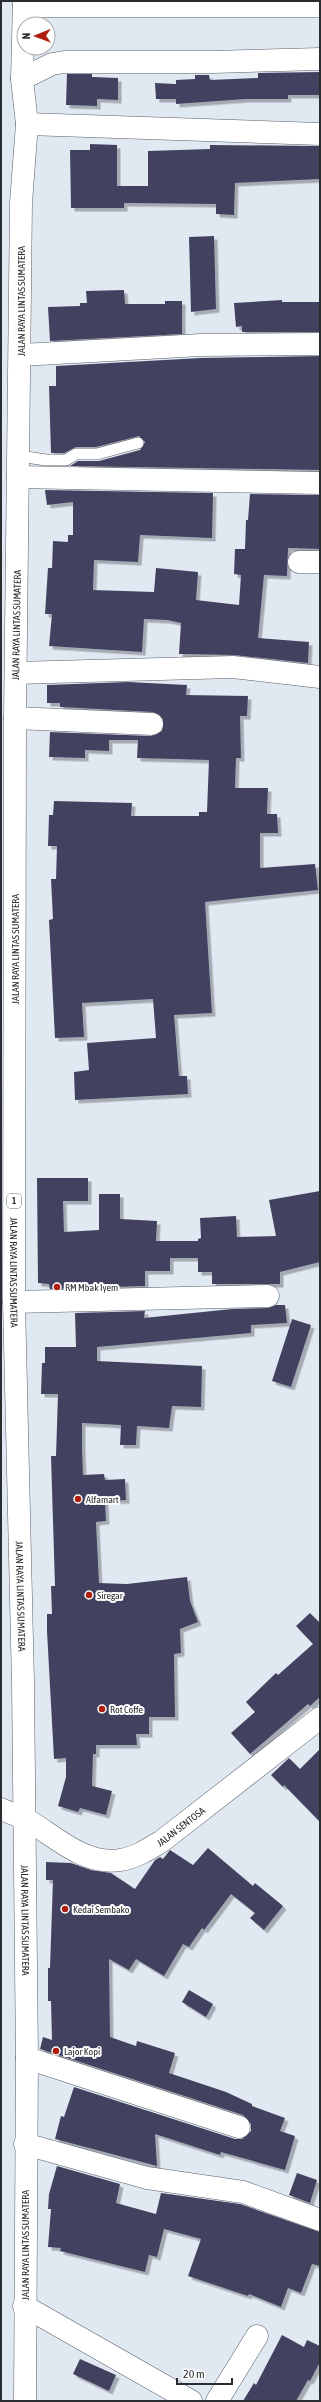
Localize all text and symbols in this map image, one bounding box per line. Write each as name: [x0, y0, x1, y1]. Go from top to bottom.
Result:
north arrow: [16, 16, 56, 56]
text: N: [20, 33, 32, 40]
street label: JALAN RAYA LINTAS SUMATERA: [16, 246, 27, 356]
street label: JALAN RAYA LINTAS SUMATERA: [10, 570, 23, 680]
street label: JALAN RAYA LINTAS SUMATERA: [10, 894, 21, 1004]
road number: 1: [7, 1194, 21, 1208]
street label: JALAN RAYA LINTAS SUMATERA: [8, 1217, 20, 1328]
marker: RM Mbak Iyem: [52, 1282, 62, 1292]
place label: RM Mbak Iyem: [65, 1282, 118, 1293]
marker: Alfamart: [73, 1494, 83, 1504]
place label: Alfamart: [86, 1494, 119, 1505]
street label: JALAN RAYA LINTAS SUMATERA: [14, 1541, 27, 1652]
marker: Siregar: [84, 1590, 94, 1600]
place label: Siregar: [97, 1590, 124, 1601]
marker: Rot Coffe: [97, 1704, 107, 1714]
place label: Rot Coffe: [110, 1704, 144, 1715]
street label: JALAN SENTOSA: [155, 1805, 207, 1849]
street label: JALAN RAYA LINTAS SUMATERA: [19, 1865, 31, 1976]
marker: Kedai Sembako: [60, 1904, 70, 1914]
place label: Kedai Sembako: [73, 1904, 130, 1915]
marker: Lajor Kopi: [51, 2046, 61, 2056]
place label: Lajor Kopi: [64, 2046, 100, 2057]
street label: JALAN RAYA LINTAS SUMATERA: [20, 2190, 31, 2300]
scale bar: [177, 2360, 232, 2386]
text: 20 m: [183, 2367, 205, 2381]

